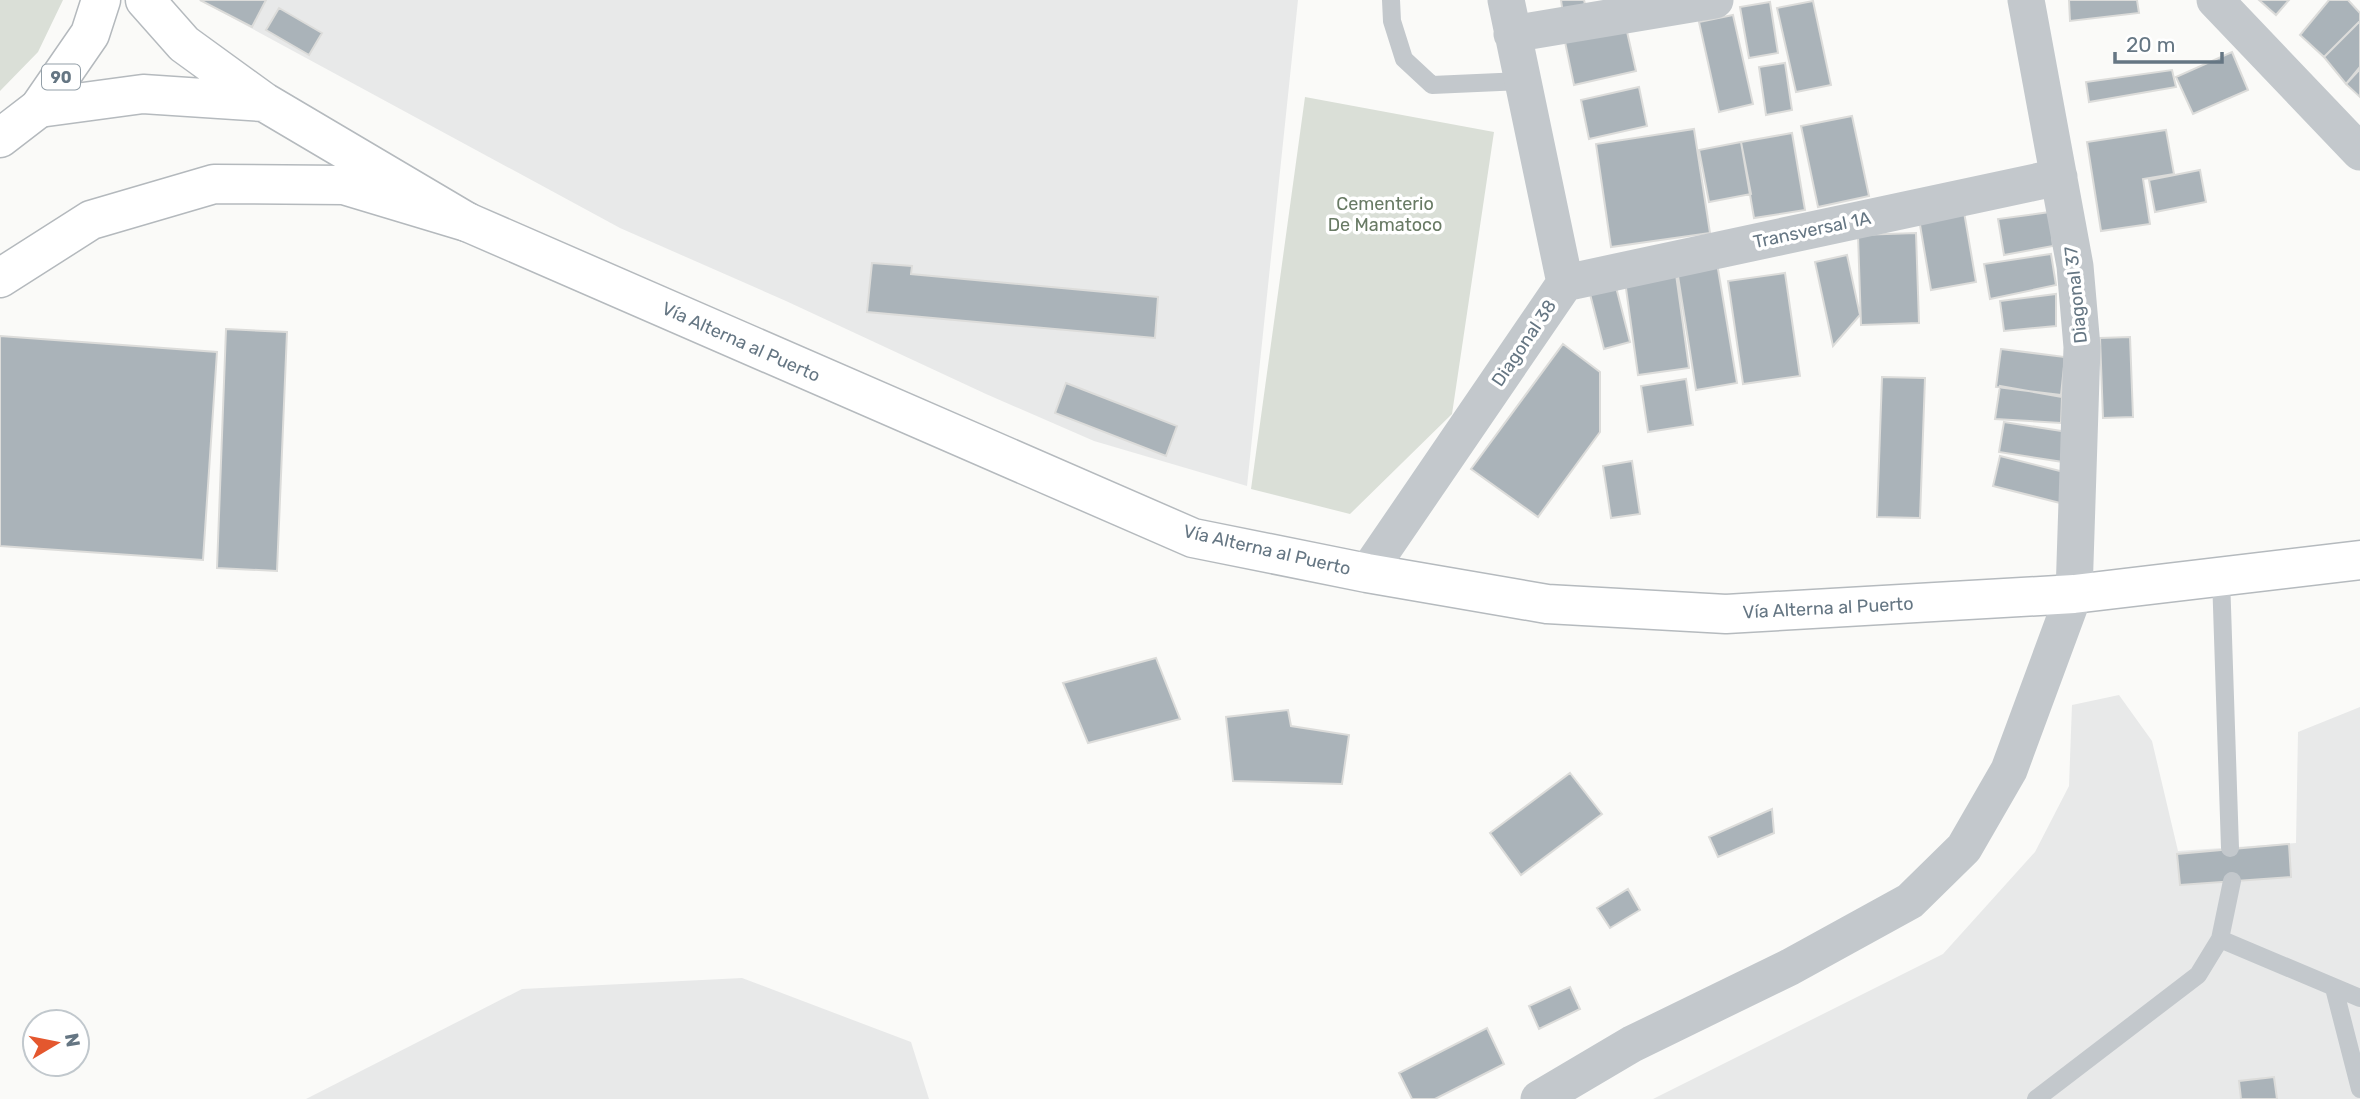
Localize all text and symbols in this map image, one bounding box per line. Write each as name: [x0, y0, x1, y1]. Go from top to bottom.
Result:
scale bar: [2115, 21, 2222, 65]
text: 20 m: [2126, 32, 2175, 57]
road number: 90: [42, 64, 80, 90]
park label: Cementerio De Mamatoco: [1328, 193, 1442, 236]
street label: Transversal 1A: [1751, 207, 1873, 253]
street label: Diagonal 37: [2060, 245, 2092, 345]
street label: Diagonal 38: [1487, 296, 1561, 390]
street label: Vía Alterna al Puerto: [658, 297, 824, 387]
street label: Vía Alterna al Puerto: [1181, 520, 1353, 580]
street label: Vía Alterna al Puerto: [1742, 593, 1914, 623]
north arrow: [21, 1008, 91, 1078]
text: N: [60, 1031, 85, 1049]

